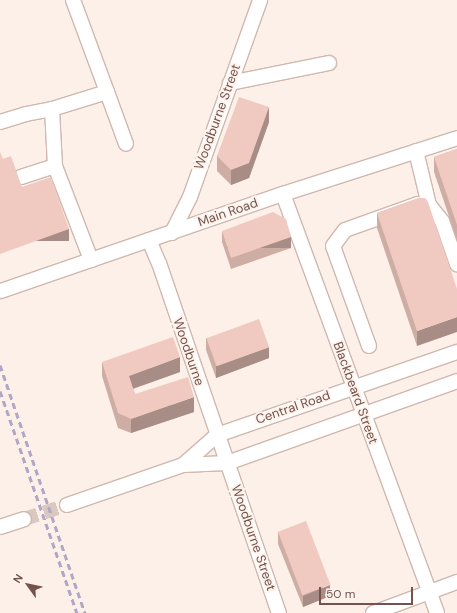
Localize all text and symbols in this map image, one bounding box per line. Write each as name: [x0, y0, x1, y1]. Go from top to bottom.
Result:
street label: Woodburne Street: [192, 62, 244, 172]
street label: Main Road: [196, 195, 260, 231]
street label: Woodburne: [169, 316, 207, 388]
street label: Blackbeard Street: [329, 340, 381, 446]
street label: Central Road: [254, 388, 332, 428]
street label: Woodburne Street: [228, 483, 278, 593]
north arrow: [8, 565, 48, 605]
text: N: [10, 571, 26, 586]
scale bar: [321, 579, 415, 605]
text: 50 m: [326, 586, 355, 602]

